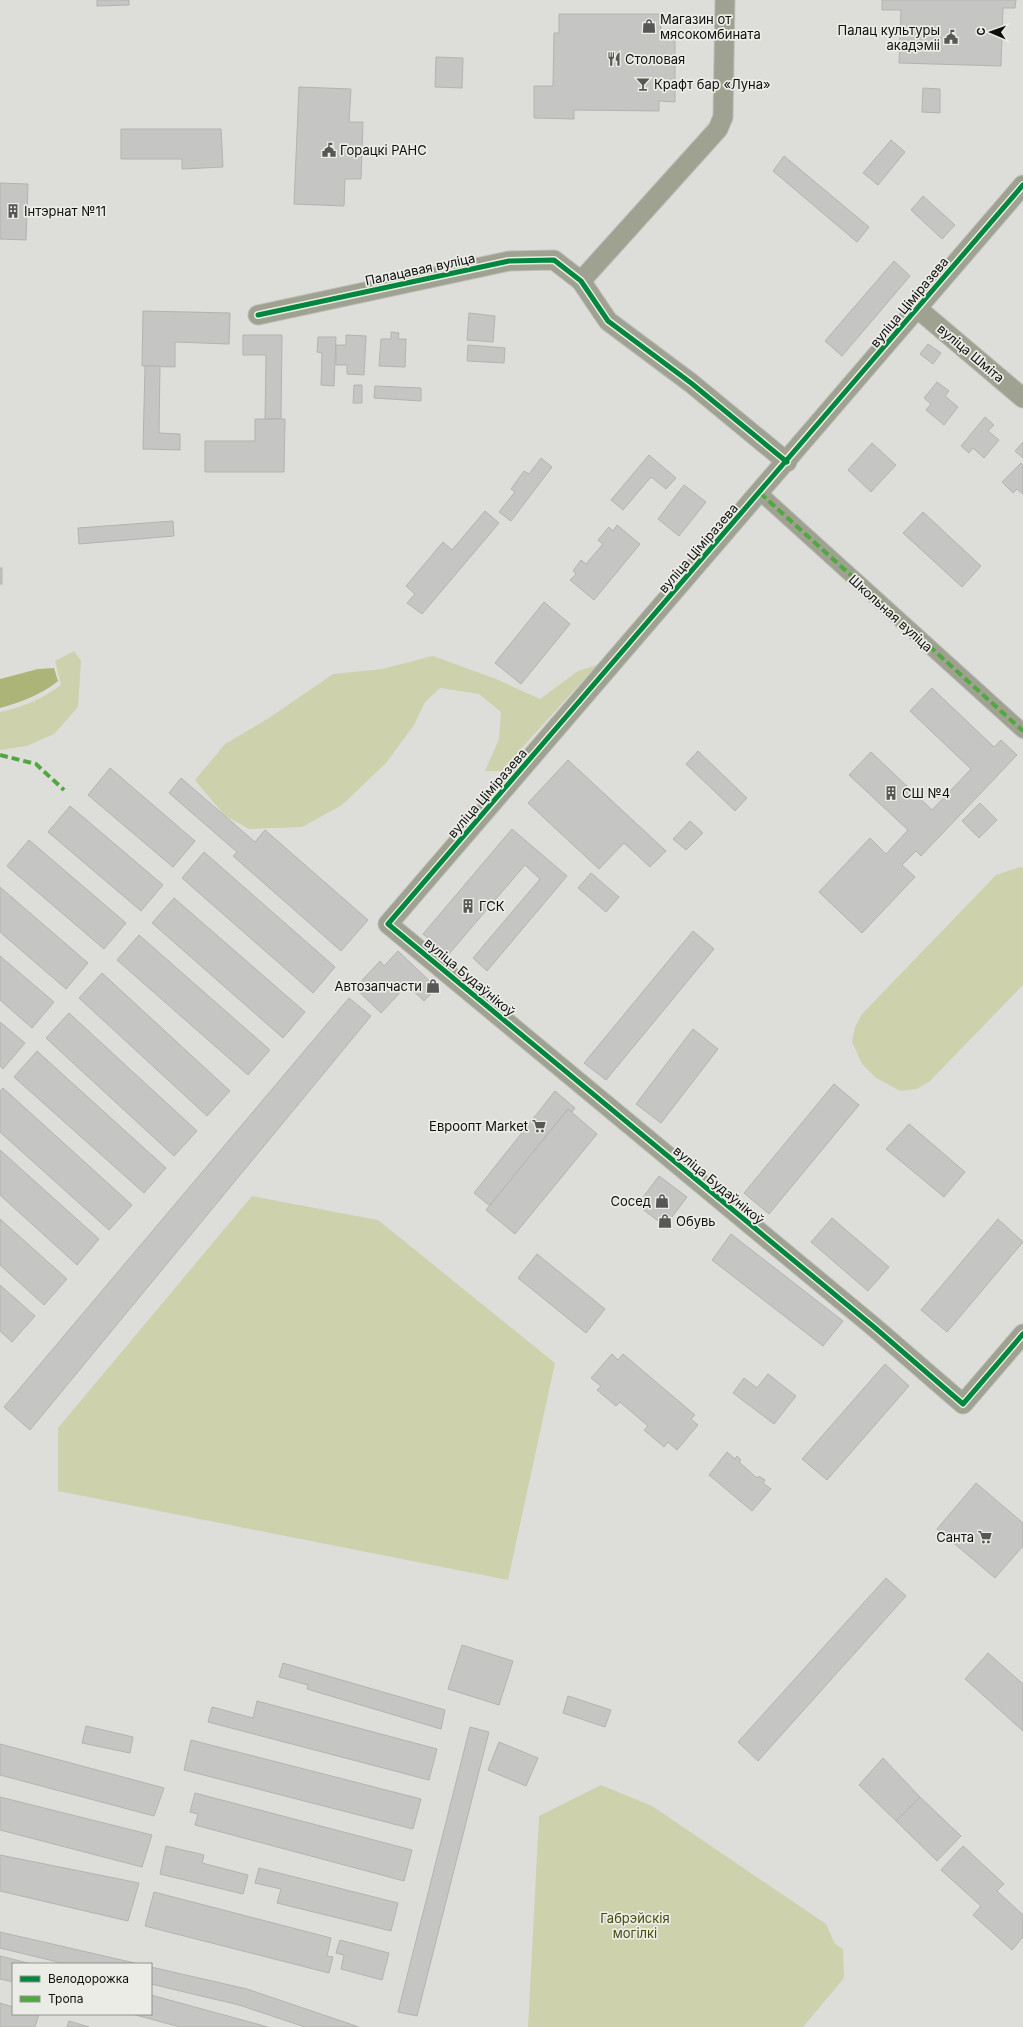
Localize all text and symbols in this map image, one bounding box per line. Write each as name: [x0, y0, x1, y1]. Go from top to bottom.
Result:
place label: Магазин от мясокомбината: [660, 11, 761, 42]
north arrow: [971, 12, 1011, 52]
shop icon: Магазин от мясокомбината: [641, 18, 657, 34]
place label: Палац культуры акадэміі: [837, 22, 940, 53]
text: С: [974, 27, 988, 36]
public building icon: Палац культуры акадэміі: [943, 29, 959, 45]
restaurant icon: Столовая: [606, 51, 622, 67]
place label: Столовая: [625, 51, 685, 67]
bar icon: Крафт бар «Луна»: [635, 76, 651, 92]
place label: Крафт бар «Луна»: [654, 76, 771, 92]
public building icon: Горацкі РАНС: [321, 142, 337, 158]
place label: Горацкі РАНС: [340, 142, 427, 158]
building icon: Інтэрнат №11: [5, 203, 21, 219]
place label: Інтэрнат №11: [24, 203, 106, 219]
street label: Палацавая вуліца: [364, 250, 476, 288]
street label: вуліца Ціміразева: [867, 254, 951, 350]
street label: вуліца Шміта: [934, 320, 1008, 386]
street label: вуліца Ціміразева: [655, 500, 741, 596]
street label: Школьная вуліца: [846, 571, 936, 655]
street label: вуліца Ціміразева: [444, 745, 530, 841]
building icon: СШ №4: [883, 785, 899, 801]
place label: СШ №4: [902, 785, 950, 801]
building icon: ГСК: [460, 898, 476, 914]
place label: ГСК: [479, 898, 505, 914]
street label: вуліца Будаўнікоў: [421, 934, 519, 1020]
place label: Автозапчасти: [335, 978, 422, 994]
shop icon: Автозапчасти: [425, 978, 441, 994]
place label: Евроопт Market: [429, 1118, 528, 1134]
supermarket icon: Евроопт Market: [531, 1118, 547, 1134]
street label: вуліца Будаўнікоў: [670, 1142, 768, 1228]
place label: Сосед: [611, 1193, 651, 1209]
shop icon: Сосед: [654, 1193, 670, 1209]
shop icon: Обувь: [657, 1213, 673, 1229]
place label: Обувь: [676, 1213, 716, 1229]
place label: Санта: [936, 1529, 974, 1545]
supermarket icon: Санта: [977, 1529, 993, 1545]
park label: Габрэйскія могілкі: [600, 1910, 670, 1941]
legend: [12, 1963, 152, 2015]
text: Велодорожка: [48, 1971, 129, 1986]
text: Тропа: [48, 1991, 83, 2006]

